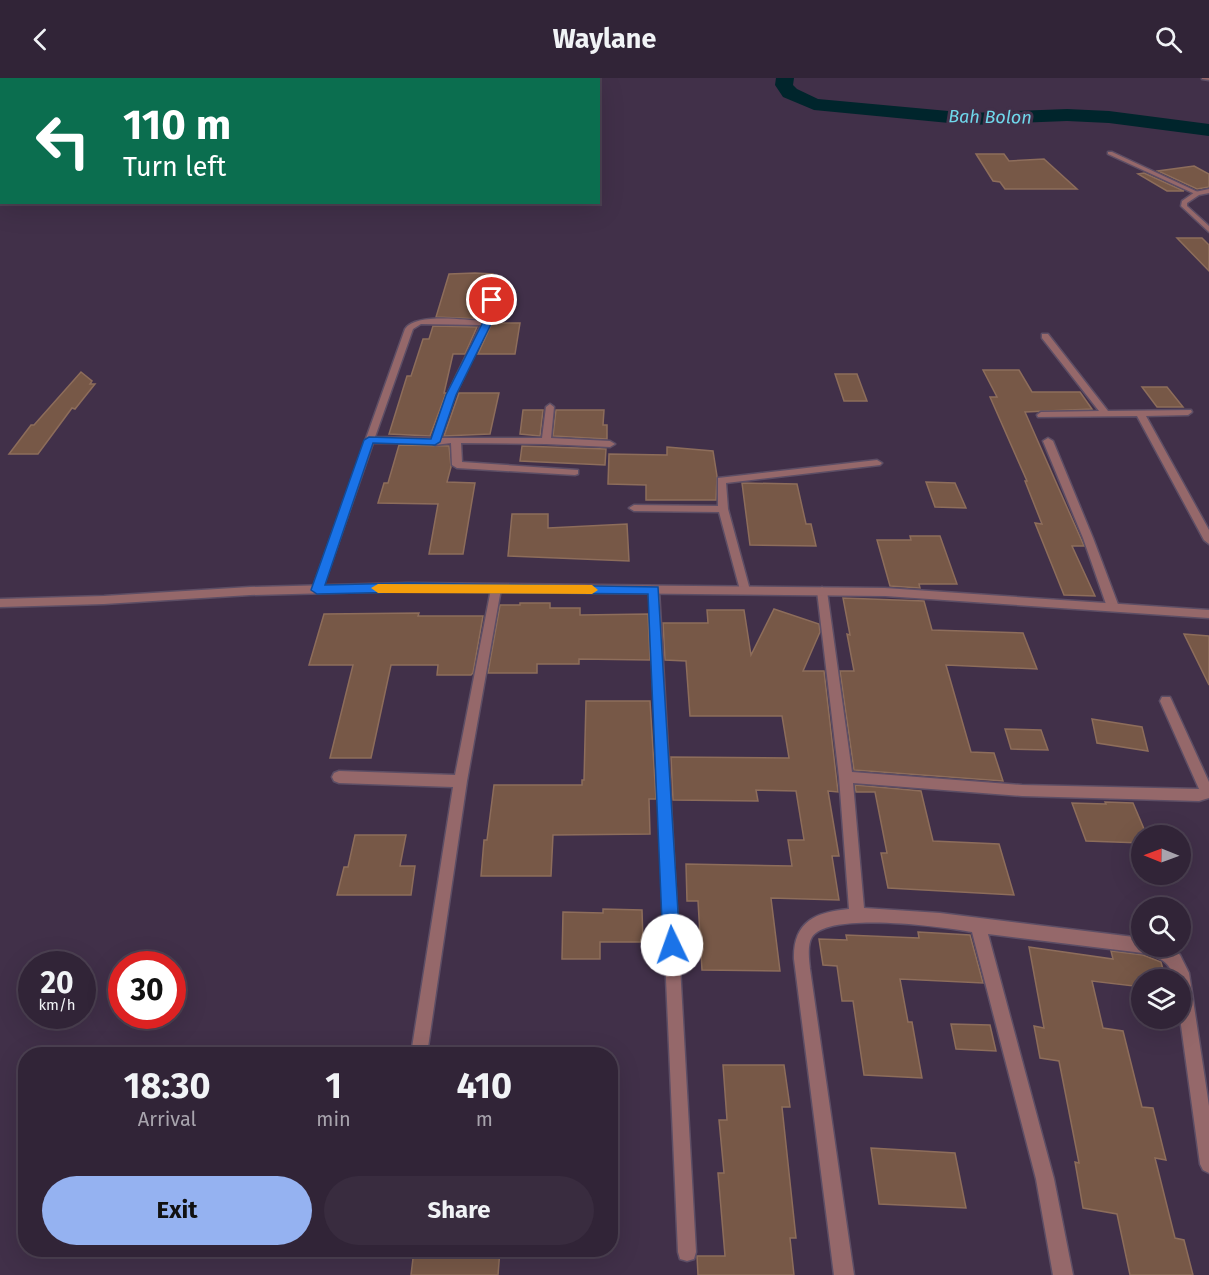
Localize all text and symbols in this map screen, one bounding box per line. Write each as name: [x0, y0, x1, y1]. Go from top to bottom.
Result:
icon: back: [24, 23, 57, 56]
text: Waylane: [553, 23, 656, 55]
icon: search: [1152, 23, 1185, 56]
text: 110 m: [123, 100, 231, 150]
icon: left: [24, 102, 102, 180]
water label: Bah Bolon: [948, 105, 1032, 129]
text: Turn left: [123, 151, 226, 183]
pin: [466, 274, 517, 325]
icon: arrive: [475, 283, 508, 316]
north arrow: [1131, 825, 1191, 885]
map controls: [1131, 825, 1191, 1029]
button: search: [1131, 897, 1191, 957]
position arrow: [640, 913, 704, 977]
speed limit sign: 30: [108, 951, 186, 1029]
text: 20: [40, 965, 74, 1001]
button: layers: [1131, 969, 1191, 1029]
text: km/h: [38, 996, 76, 1014]
text: 18:30: [124, 1064, 210, 1108]
text: 1: [325, 1064, 342, 1108]
text: 410: [457, 1064, 512, 1108]
text: Arrival: [138, 1107, 196, 1131]
text: min: [316, 1107, 351, 1131]
text: m: [476, 1107, 493, 1131]
button: Exit: [42, 1176, 312, 1245]
button: Share: [324, 1176, 594, 1245]

